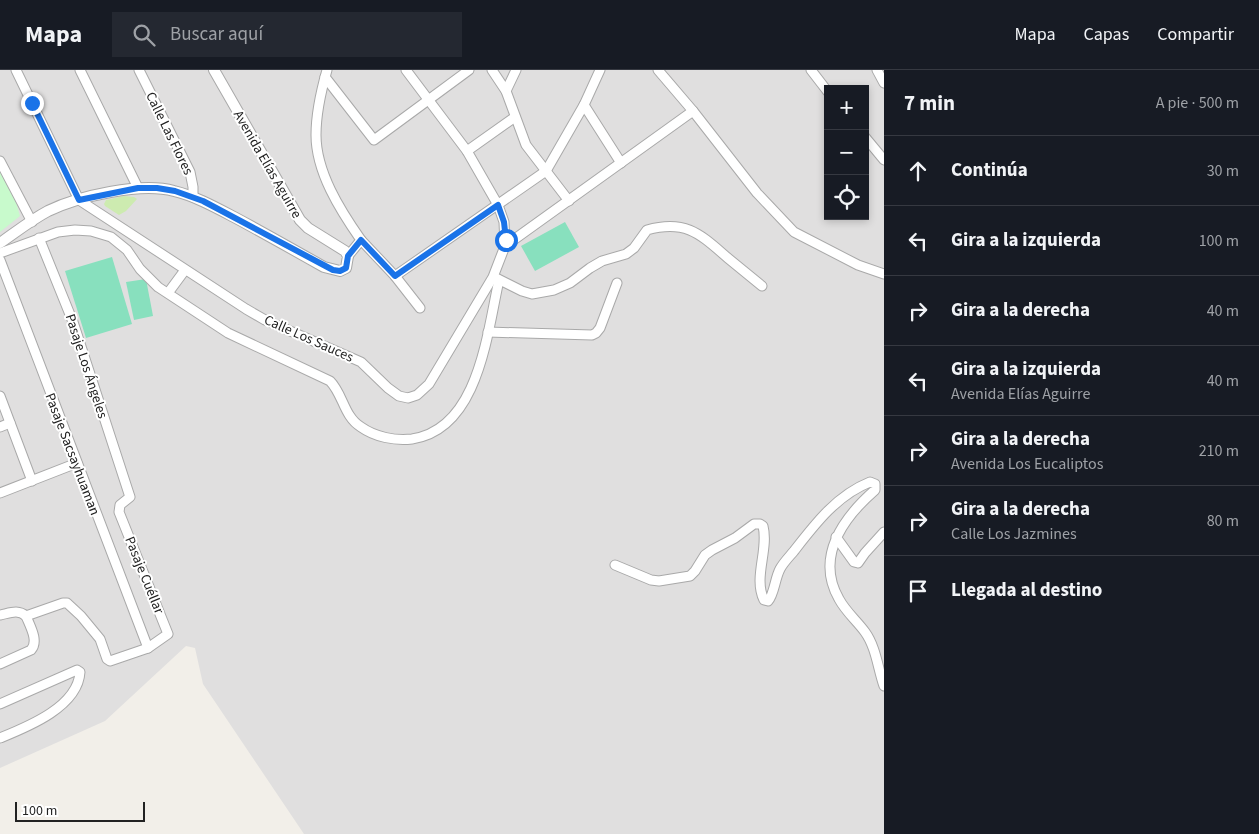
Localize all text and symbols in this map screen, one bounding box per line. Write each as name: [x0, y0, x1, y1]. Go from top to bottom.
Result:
search box: [112, 12, 462, 57]
text: Mapa: [25, 17, 82, 52]
icon: search: [130, 21, 158, 49]
text: Buscar aquí: [170, 21, 263, 48]
text: Mapa: [1015, 22, 1056, 47]
text: Capas: [1084, 22, 1129, 47]
text: Compartir: [1157, 22, 1234, 47]
map controls: [824, 85, 869, 220]
button: +: [824, 85, 869, 130]
text: 7 min: [904, 88, 955, 118]
street label: Calle Las Flores: [140, 89, 198, 178]
route end: [21, 92, 44, 115]
text: A pie · 500 m: [1156, 92, 1239, 114]
street label: Avenida Elías Aguirre: [228, 107, 306, 222]
button: −: [824, 130, 869, 175]
icon: ahead: [904, 157, 932, 185]
text: Continúa: [951, 157, 1028, 184]
text: 30 m: [1207, 160, 1239, 182]
button: locate: [824, 175, 869, 220]
icon: left: [904, 227, 932, 255]
text: Gira a la izquierda: [951, 227, 1101, 254]
route start: [495, 229, 518, 252]
text: 100 m: [1199, 230, 1239, 252]
icon: right: [904, 297, 932, 325]
text: Gira a la derecha: [951, 297, 1090, 324]
text: 40 m: [1207, 300, 1239, 322]
street label: Calle Los Sauces: [261, 310, 357, 368]
street label: Pasaje Los Ángeles: [60, 311, 112, 421]
text: Gira a la izquierda: [951, 356, 1101, 383]
icon: left: [904, 367, 932, 395]
text: 40 m: [1207, 370, 1239, 392]
text: Avenida Elías Aguirre: [951, 383, 1090, 405]
street label: Pasaje Sacsayhuaman: [40, 390, 105, 518]
text: Gira a la derecha: [951, 426, 1090, 453]
icon: right: [904, 437, 932, 465]
text: 210 m: [1199, 440, 1239, 462]
text: Avenida Los Eucaliptos: [951, 453, 1103, 475]
text: Gira a la derecha: [951, 496, 1090, 523]
icon: right: [904, 507, 932, 535]
text: 80 m: [1207, 510, 1239, 532]
text: Calle Los Jazmines: [951, 523, 1077, 545]
street label: Pasaje Cuéllar: [119, 534, 169, 617]
icon: arrive: [904, 577, 932, 605]
text: Llegada al destino: [951, 577, 1102, 604]
scale bar: [15, 799, 145, 822]
text: 100 m: [22, 801, 57, 821]

